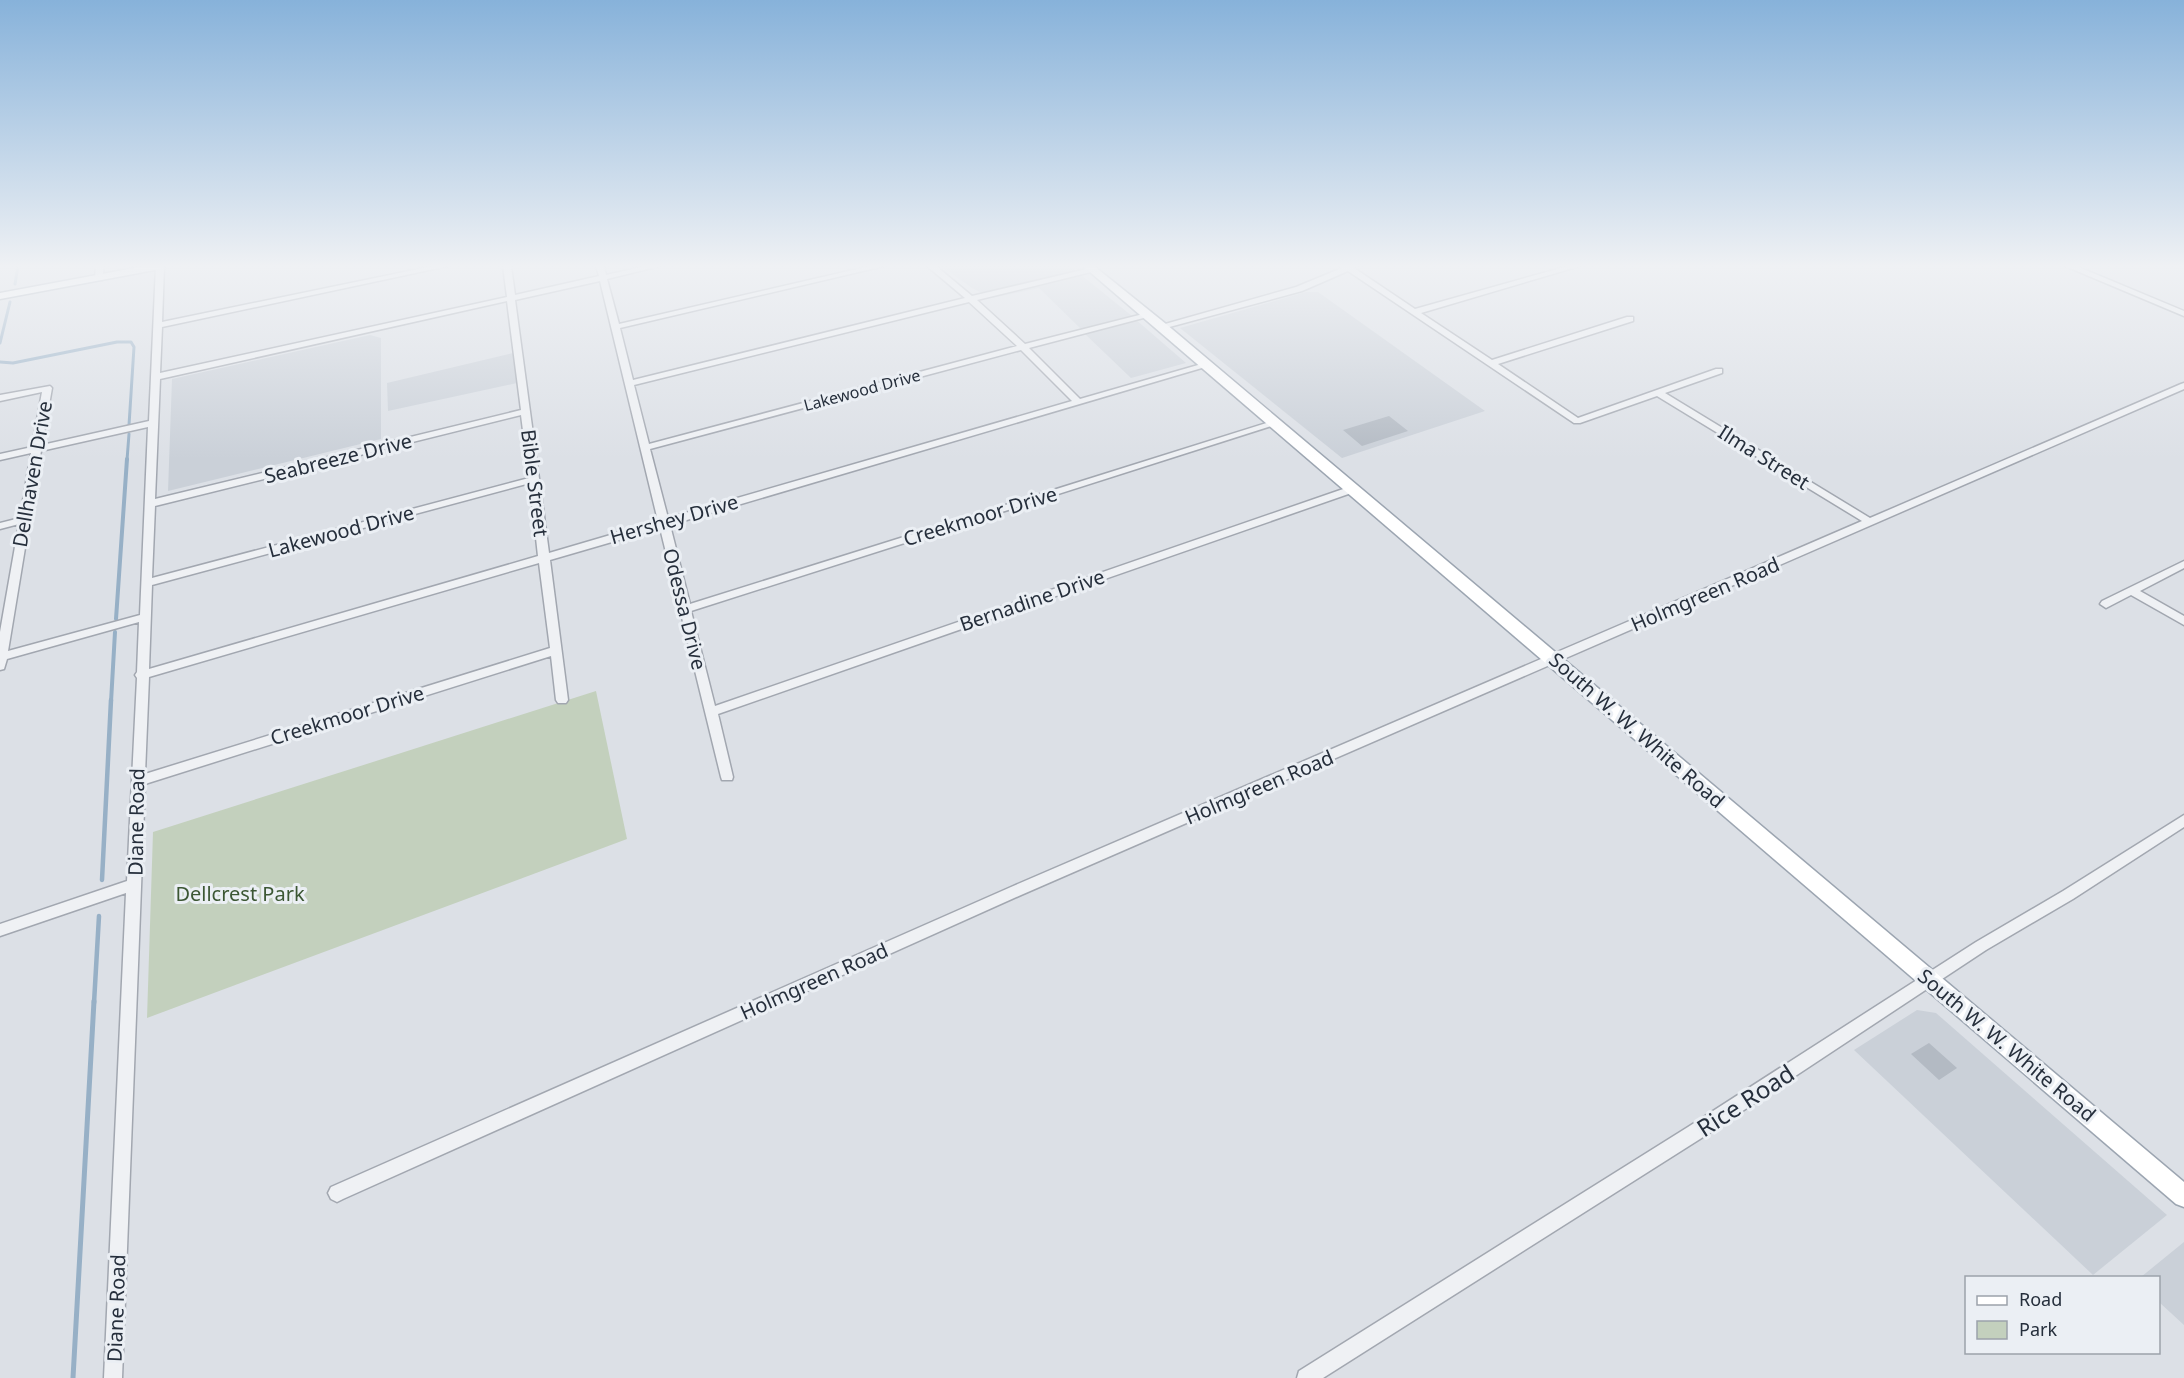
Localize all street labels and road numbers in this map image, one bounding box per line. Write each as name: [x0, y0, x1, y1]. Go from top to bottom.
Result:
street label: Lakewood Drive: [801, 364, 923, 416]
street label: Dellhaven Drive: [6, 399, 58, 549]
street label: Ilma Street: [1713, 418, 1815, 496]
street label: Seabreeze Drive: [261, 427, 415, 489]
street label: Bible Street: [515, 428, 555, 538]
street label: Creekmoor Drive: [900, 480, 1060, 552]
street label: Hershey Drive: [607, 488, 741, 550]
street label: Lakewood Drive: [265, 499, 417, 563]
street label: Odessa Drive: [657, 545, 713, 673]
street label: Holmgreen Road: [1626, 550, 1784, 638]
street label: Bernadine Drive: [956, 563, 1108, 637]
street label: South W. W. White Road: [1543, 646, 1731, 814]
street label: Creekmoor Drive: [267, 679, 427, 751]
street label: Holmgreen Road: [1180, 743, 1338, 831]
street label: Diane Road: [122, 768, 150, 876]
street label: Holmgreen Road: [736, 936, 892, 1026]
street label: South W. W. White Road: [1912, 963, 2102, 1127]
street label: Rice Road: [1690, 1056, 1800, 1144]
street label: Diane Road: [101, 1254, 131, 1362]

